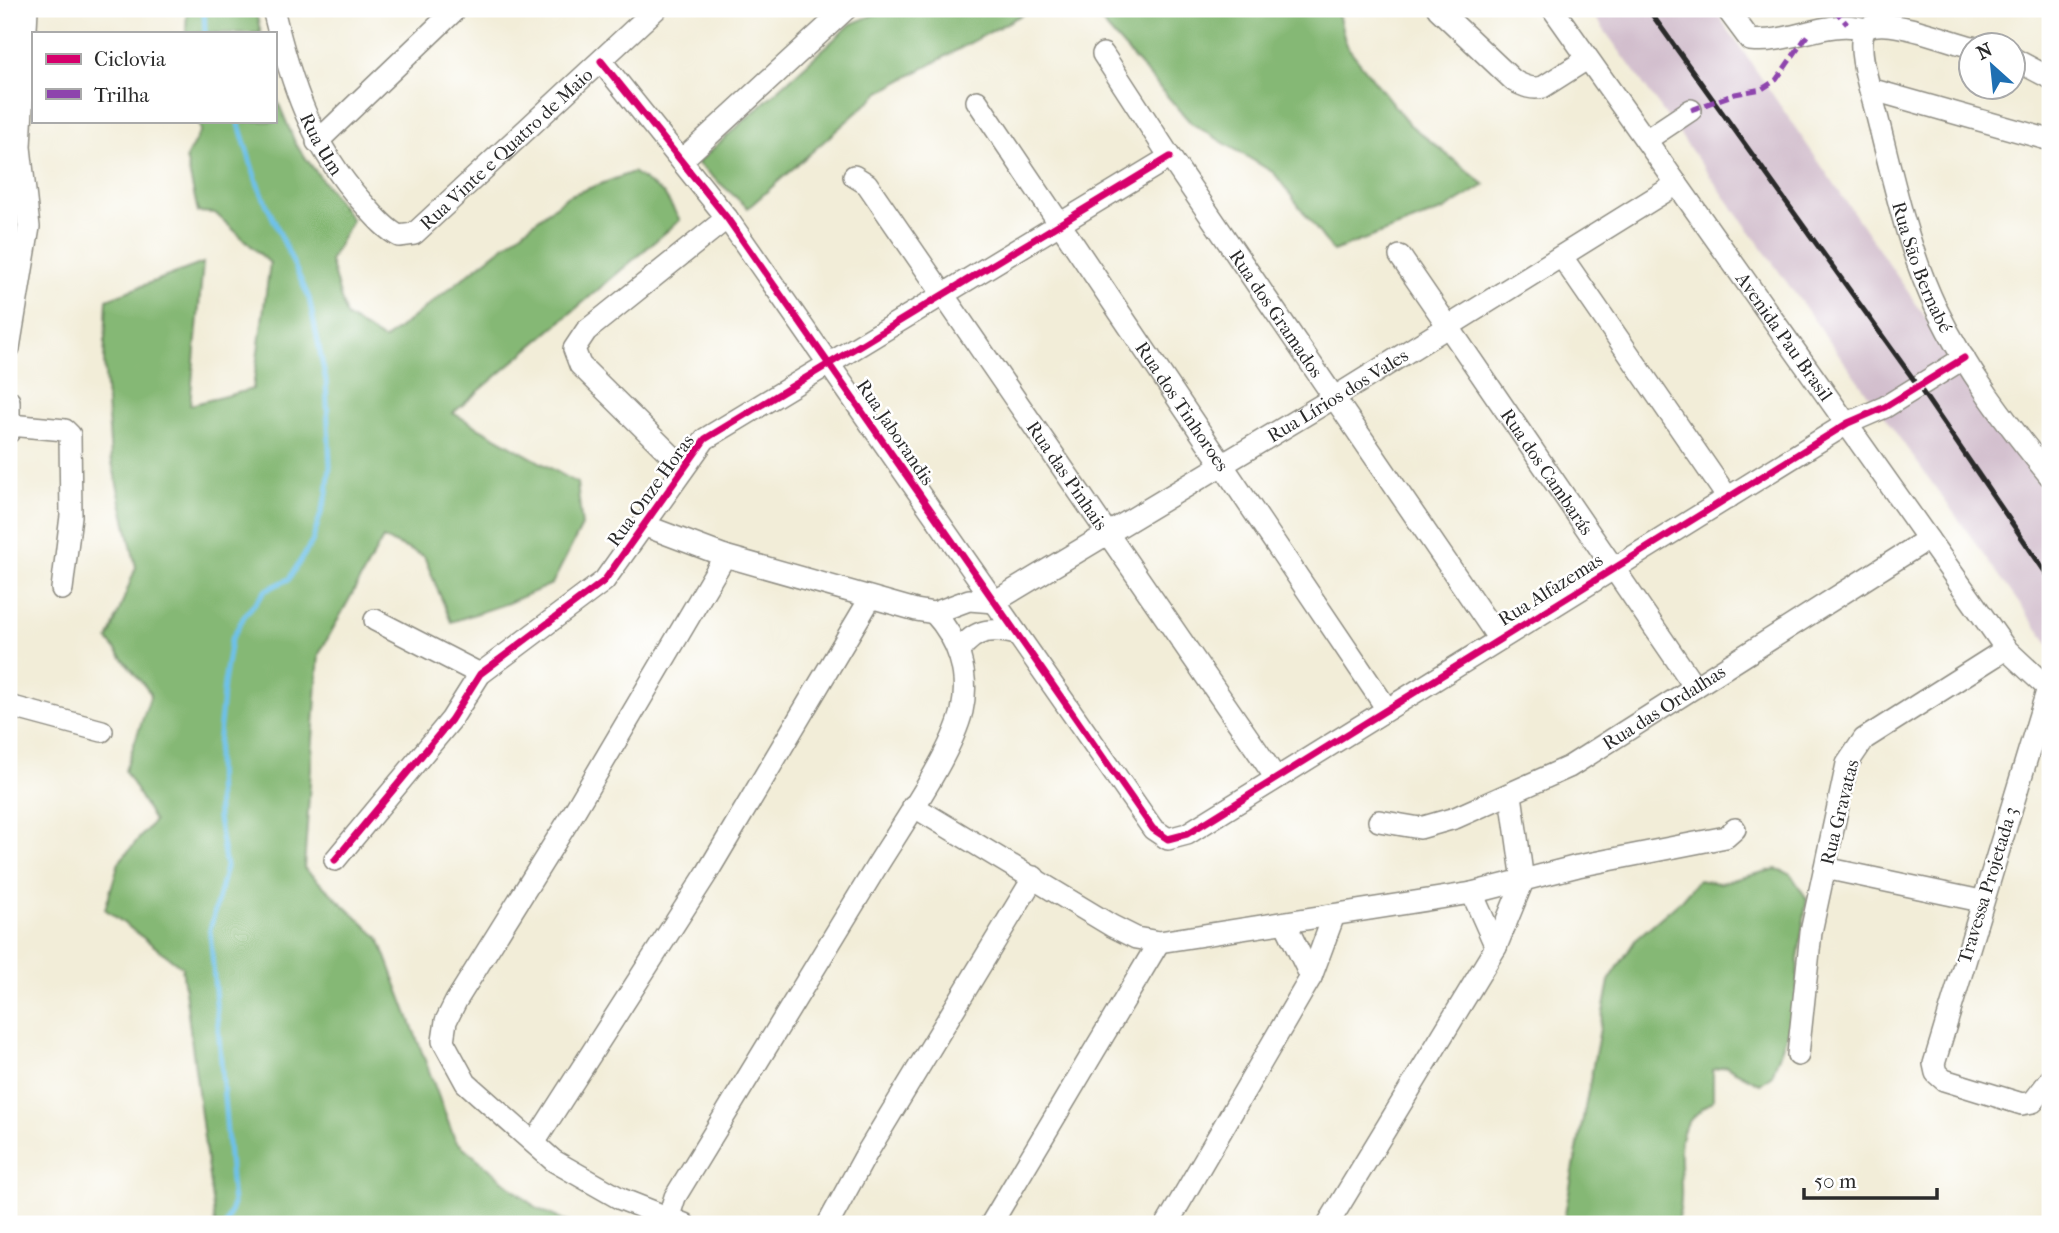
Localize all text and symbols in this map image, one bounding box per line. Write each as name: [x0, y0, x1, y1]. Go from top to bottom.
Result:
legend: [32, 32, 276, 122]
north arrow: [1958, 32, 2028, 102]
text: N: [1973, 38, 1997, 65]
text: Ciclovia: [94, 47, 166, 71]
street label: Rua Vinte e Quatro de Maio: [416, 64, 598, 235]
text: Trilha: [94, 83, 149, 107]
street label: Rua Um: [295, 110, 347, 180]
street label: Rua São Bernabé: [1887, 199, 1957, 337]
street label: Rua dos Gramados: [1224, 246, 1327, 382]
street label: Avenida Pau Brasil: [1730, 268, 1837, 405]
street label: Rua dos Tinhoroes: [1130, 338, 1233, 476]
street label: Rua Lírios dos Vales: [1263, 344, 1412, 447]
street label: Rua Jaborandis: [852, 375, 939, 490]
street label: Rua dos Cambarás: [1496, 405, 1598, 539]
street label: Rua das Pinhais: [1022, 417, 1112, 535]
street label: Rua Onze Horas: [603, 430, 699, 551]
street label: Rua Alfazemas: [1494, 549, 1607, 631]
street label: Rua das Ordalhas: [1599, 661, 1730, 755]
street label: Rua Gravatas: [1816, 757, 1864, 867]
street label: Travessa Projetada 3: [1954, 804, 2022, 967]
scale bar: [1804, 1156, 1937, 1200]
text: 50 m: [1814, 1169, 1857, 1193]

